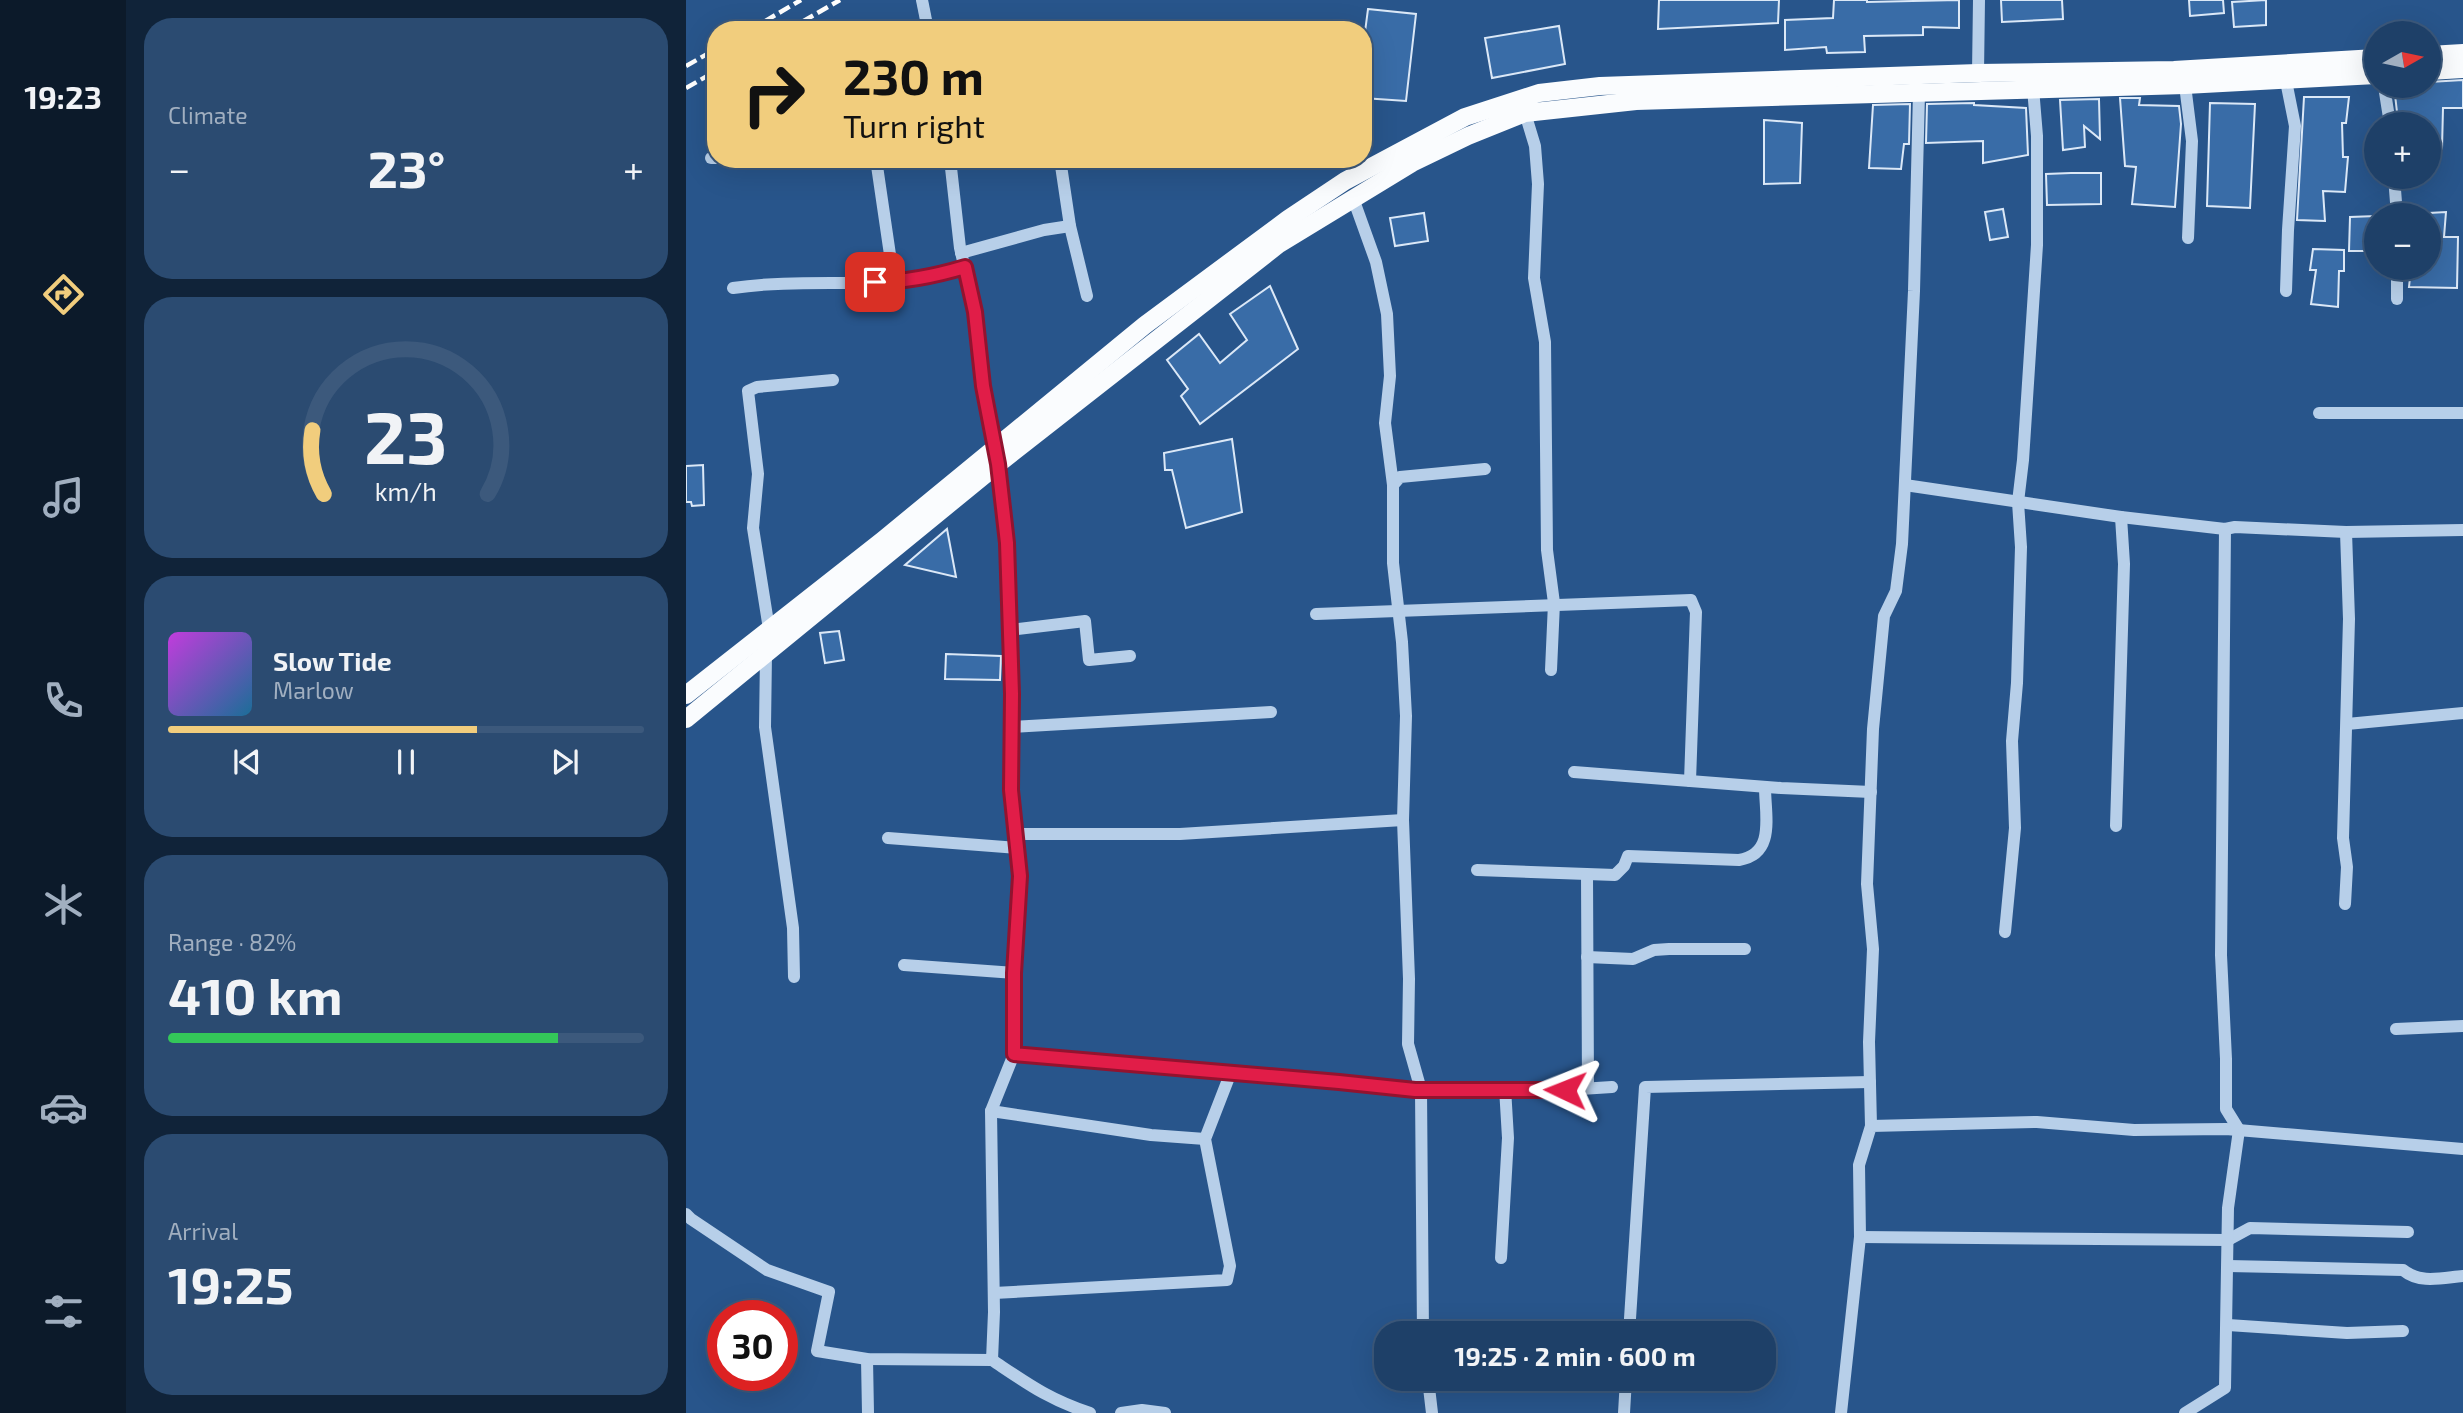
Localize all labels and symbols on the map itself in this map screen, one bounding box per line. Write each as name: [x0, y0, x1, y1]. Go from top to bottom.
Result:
north arrow: [2364, 21, 2441, 98]
pin: [845, 252, 905, 312]
position arrow: [1528, 1053, 1602, 1127]
speed limit sign: 30: [707, 1300, 798, 1391]

